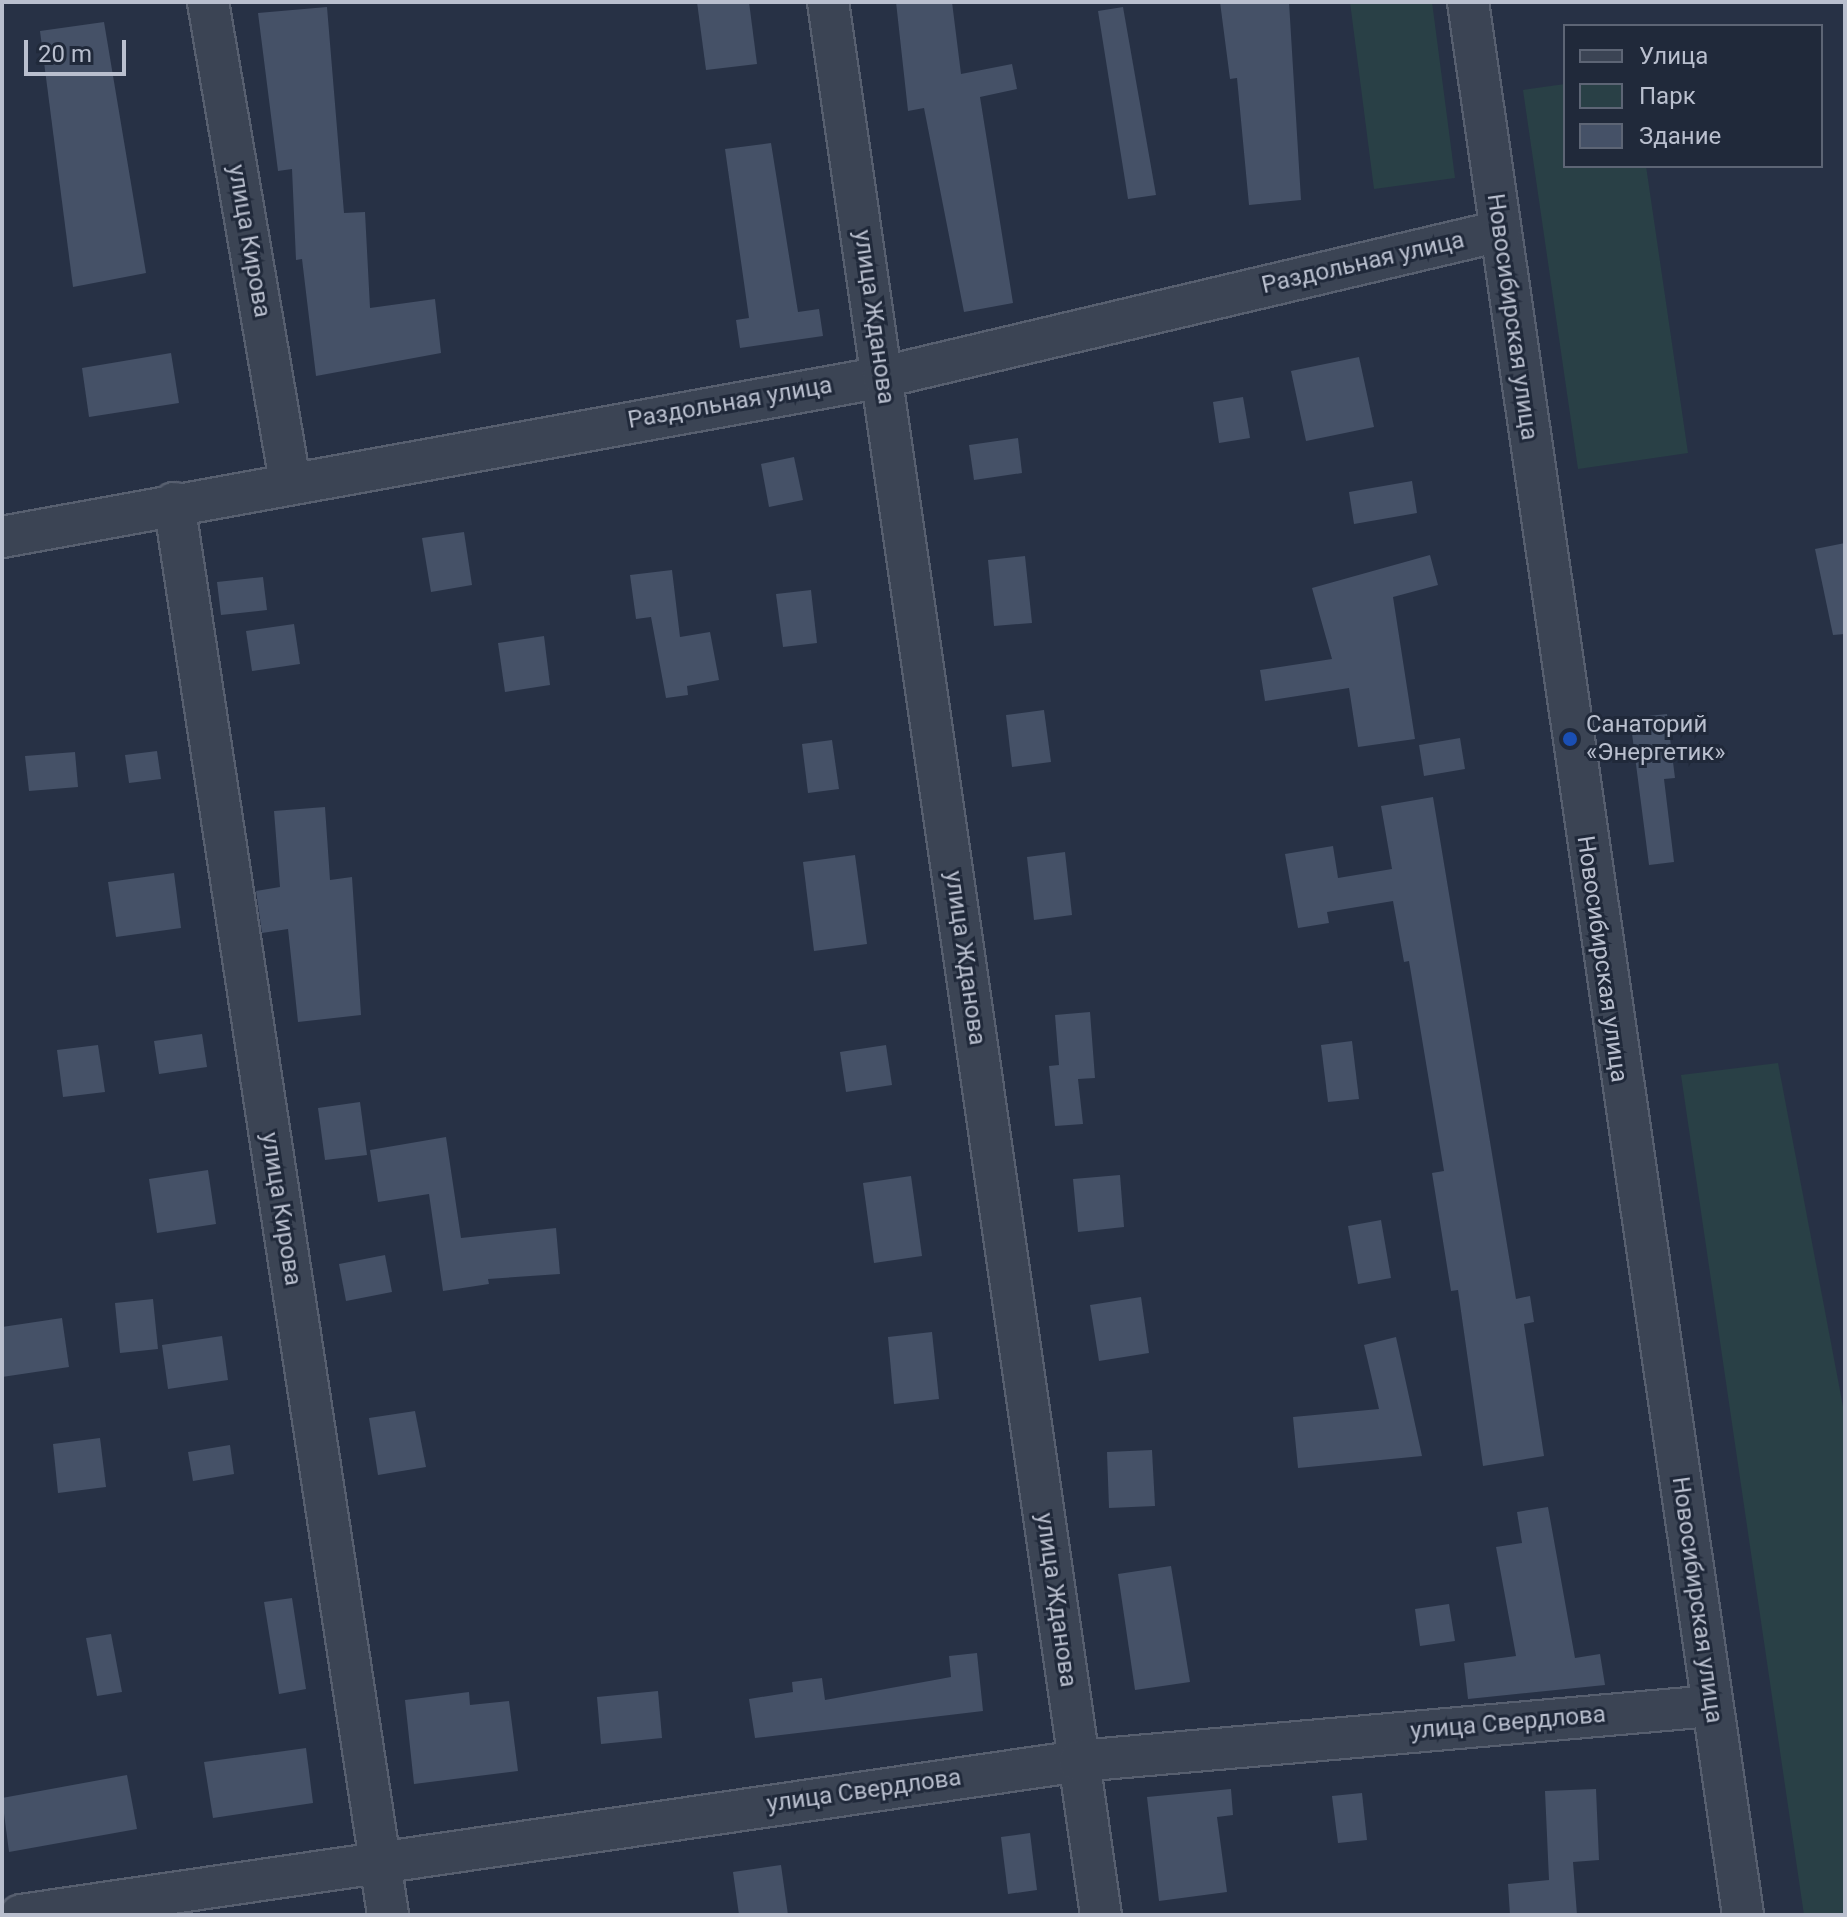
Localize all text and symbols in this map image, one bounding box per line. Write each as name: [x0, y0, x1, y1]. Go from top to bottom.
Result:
scale bar: [28, 24, 130, 74]
legend: [1563, 24, 1823, 168]
text: 20 m: [38, 40, 92, 68]
text: Улица: [1639, 42, 1708, 70]
text: Парк: [1639, 82, 1696, 110]
text: Здание: [1639, 122, 1721, 150]
street label: улица Кирова: [221, 162, 277, 320]
street label: Новосибирская улица: [1480, 192, 1544, 442]
street label: Раздольная улица: [1259, 226, 1467, 300]
street label: улица Жданова: [848, 228, 900, 406]
street label: Раздольная улица: [626, 371, 834, 435]
place label: Санаторий «Энергетик»: [1586, 711, 1726, 767]
marker: Санаторий «Энергетик»: [1561, 730, 1579, 748]
street label: Новосибирская улица: [1570, 834, 1634, 1084]
street label: улица Жданова: [939, 869, 991, 1047]
street label: улица Кирова: [255, 1130, 307, 1288]
street label: Новосибирская улица: [1665, 1475, 1729, 1725]
street label: улица Жданова: [1030, 1511, 1082, 1689]
street label: улица Свердлова: [1409, 1700, 1607, 1746]
street label: улица Свердлова: [765, 1763, 963, 1819]

